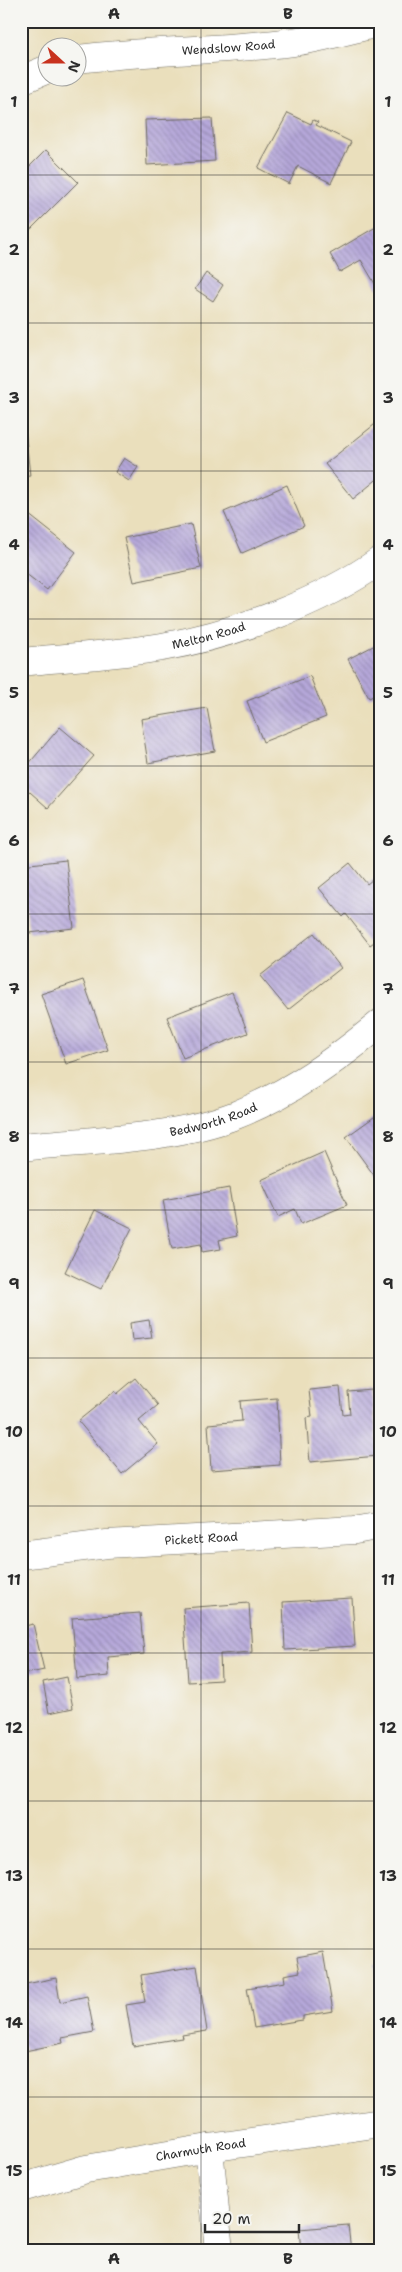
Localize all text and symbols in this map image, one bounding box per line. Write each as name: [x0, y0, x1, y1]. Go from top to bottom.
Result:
text: A: [108, 3, 120, 24]
text: B: [283, 3, 293, 24]
street label: Wendslow Road: [181, 36, 276, 59]
north arrow: [38, 38, 88, 88]
text: N: [64, 58, 85, 75]
text: 1: [10, 91, 18, 112]
text: 1: [384, 91, 392, 112]
text: 2: [8, 239, 20, 260]
text: 2: [382, 239, 394, 260]
text: 3: [8, 387, 20, 408]
text: 3: [382, 387, 394, 408]
text: 4: [8, 534, 20, 555]
text: 4: [382, 534, 394, 555]
street label: Melton Road: [171, 618, 248, 653]
text: 5: [9, 682, 19, 703]
text: 5: [383, 682, 393, 703]
text: 6: [8, 830, 20, 851]
text: 6: [382, 830, 394, 851]
text: 7: [8, 978, 20, 999]
text: 7: [382, 978, 394, 999]
street label: Bedworth Road: [169, 1099, 260, 1140]
text: 8: [8, 1126, 20, 1147]
text: 8: [382, 1126, 394, 1147]
text: 9: [8, 1273, 20, 1294]
text: 9: [382, 1273, 394, 1294]
text: 10: [5, 1421, 23, 1442]
text: 10: [379, 1421, 397, 1442]
street label: Pickett Road: [164, 1529, 239, 1549]
text: 11: [7, 1569, 21, 1590]
text: 11: [381, 1569, 395, 1590]
text: 12: [5, 1717, 23, 1738]
text: 12: [379, 1717, 397, 1738]
text: 13: [5, 1865, 23, 1886]
text: 13: [379, 1865, 397, 1886]
text: 14: [5, 2012, 23, 2033]
text: 14: [379, 2012, 397, 2033]
street label: Charmuth Road: [154, 2135, 247, 2165]
text: 15: [5, 2160, 23, 2181]
text: 15: [379, 2160, 397, 2181]
scale bar: [205, 2202, 298, 2234]
text: 20 m: [212, 2209, 251, 2229]
text: A: [108, 2248, 120, 2269]
text: B: [283, 2248, 293, 2269]

